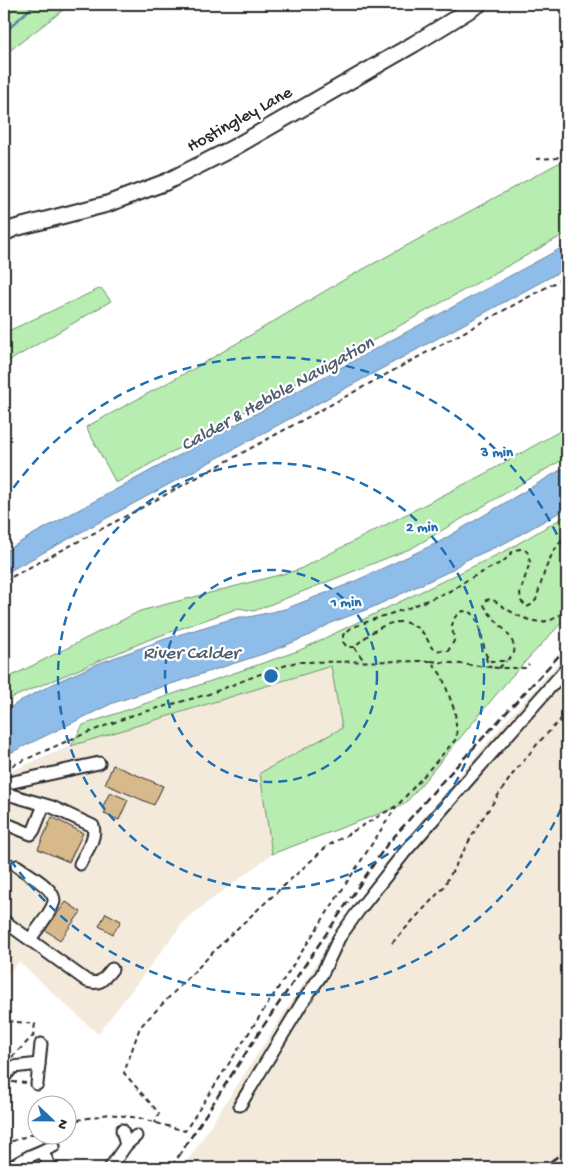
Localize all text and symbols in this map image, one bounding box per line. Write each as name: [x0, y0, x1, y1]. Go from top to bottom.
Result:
street label: Hostingley Lane: [184, 82, 297, 158]
water label: Calder & Hebble Navigation: [177, 332, 379, 458]
text: 3 min: [480, 444, 514, 462]
text: 2 min: [406, 519, 439, 537]
text: 1 min: [330, 594, 362, 612]
water label: River Calder: [143, 643, 243, 666]
centre of rings: [262, 667, 280, 685]
north arrow: [28, 1094, 78, 1144]
text: N: [52, 1117, 71, 1131]

